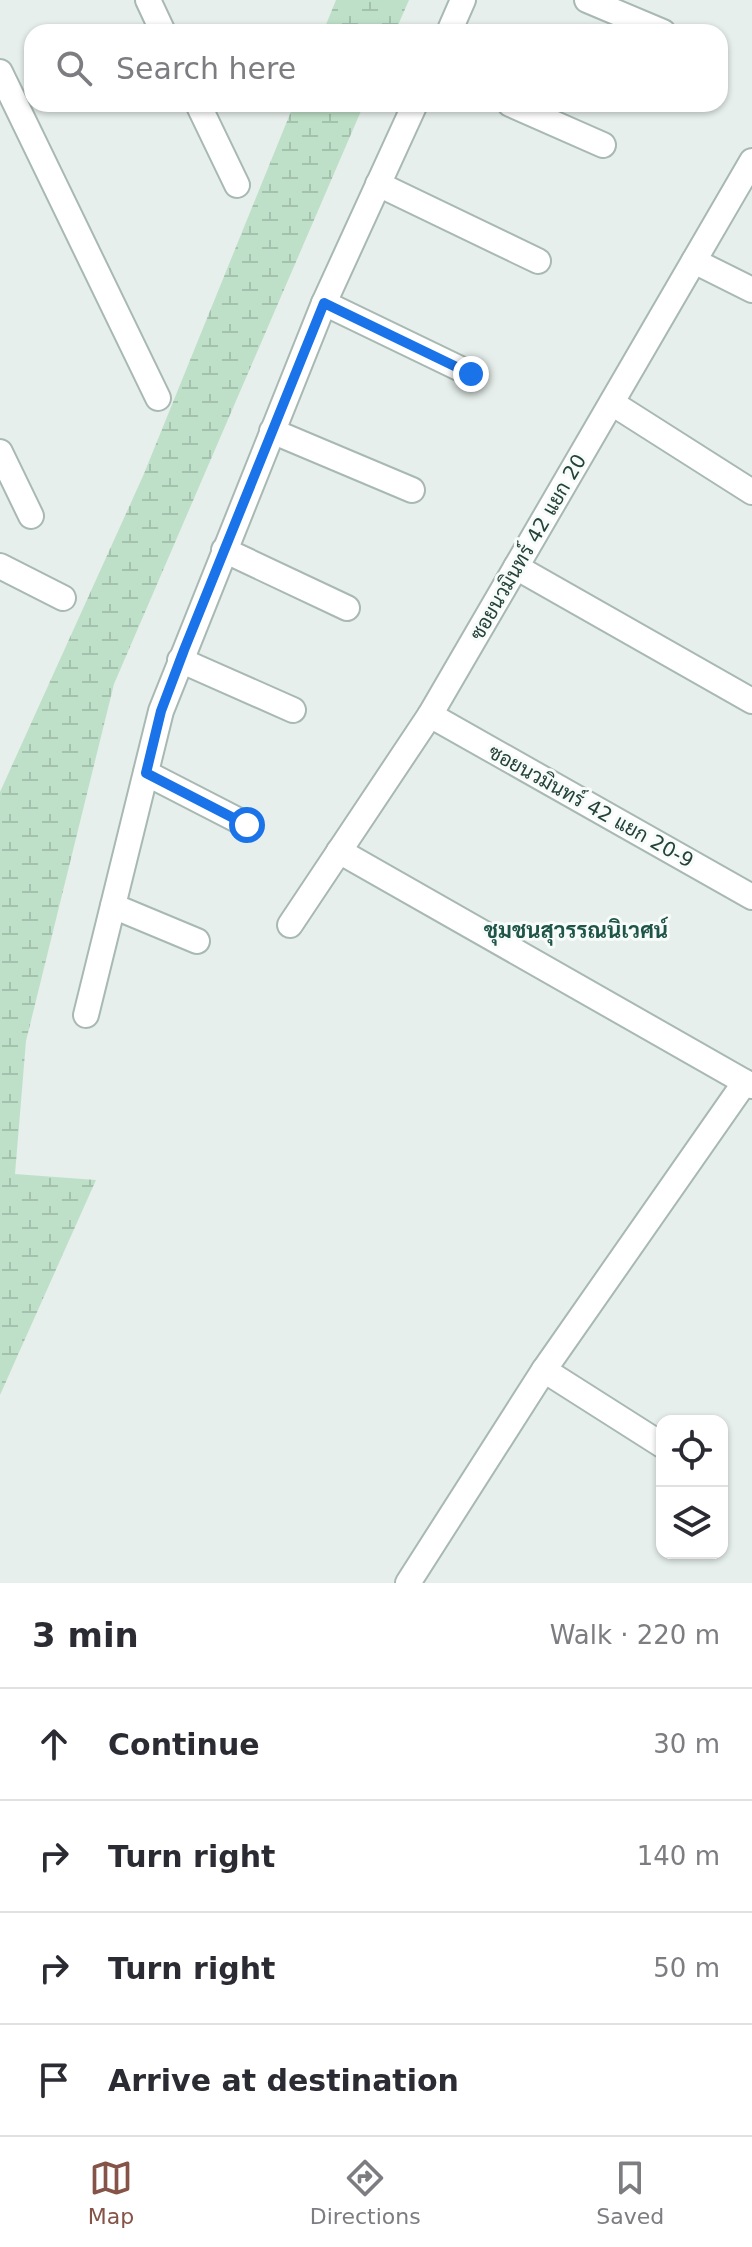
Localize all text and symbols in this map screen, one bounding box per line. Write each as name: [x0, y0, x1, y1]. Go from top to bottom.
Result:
search box: [24, 24, 728, 112]
icon: search: [52, 46, 96, 90]
text: Search here: [116, 51, 296, 86]
route end: [453, 356, 489, 392]
street label: ซอยนวมินทร์ 42 แยก 20: [463, 449, 591, 644]
street label: ซอยนวมินทร์ 42 แยก 20-9: [484, 738, 699, 872]
route start: [229, 807, 265, 843]
district label: ชุมชนสุวรรณนิเวศน์: [484, 916, 669, 946]
map controls: [656, 1415, 728, 1559]
button: locate: [656, 1415, 728, 1487]
button: layers: [656, 1487, 728, 1559]
text: 3 min: [32, 1615, 139, 1655]
text: Walk · 220 m: [550, 1620, 720, 1650]
icon: ahead: [32, 1722, 76, 1766]
text: Continue: [108, 1727, 260, 1762]
text: 30 m: [653, 1729, 720, 1759]
icon: right: [32, 1834, 76, 1878]
text: Turn right: [108, 1839, 275, 1874]
text: 140 m: [637, 1841, 720, 1871]
icon: right: [32, 1946, 76, 1990]
text: Turn right: [108, 1951, 275, 1986]
text: 50 m: [653, 1953, 720, 1983]
icon: arrive: [32, 2058, 76, 2102]
text: Arrive at destination: [108, 2063, 459, 2098]
tab: Map: [88, 2156, 134, 2229]
tab: Directions: [310, 2156, 421, 2229]
tab: Saved: [596, 2156, 664, 2229]

